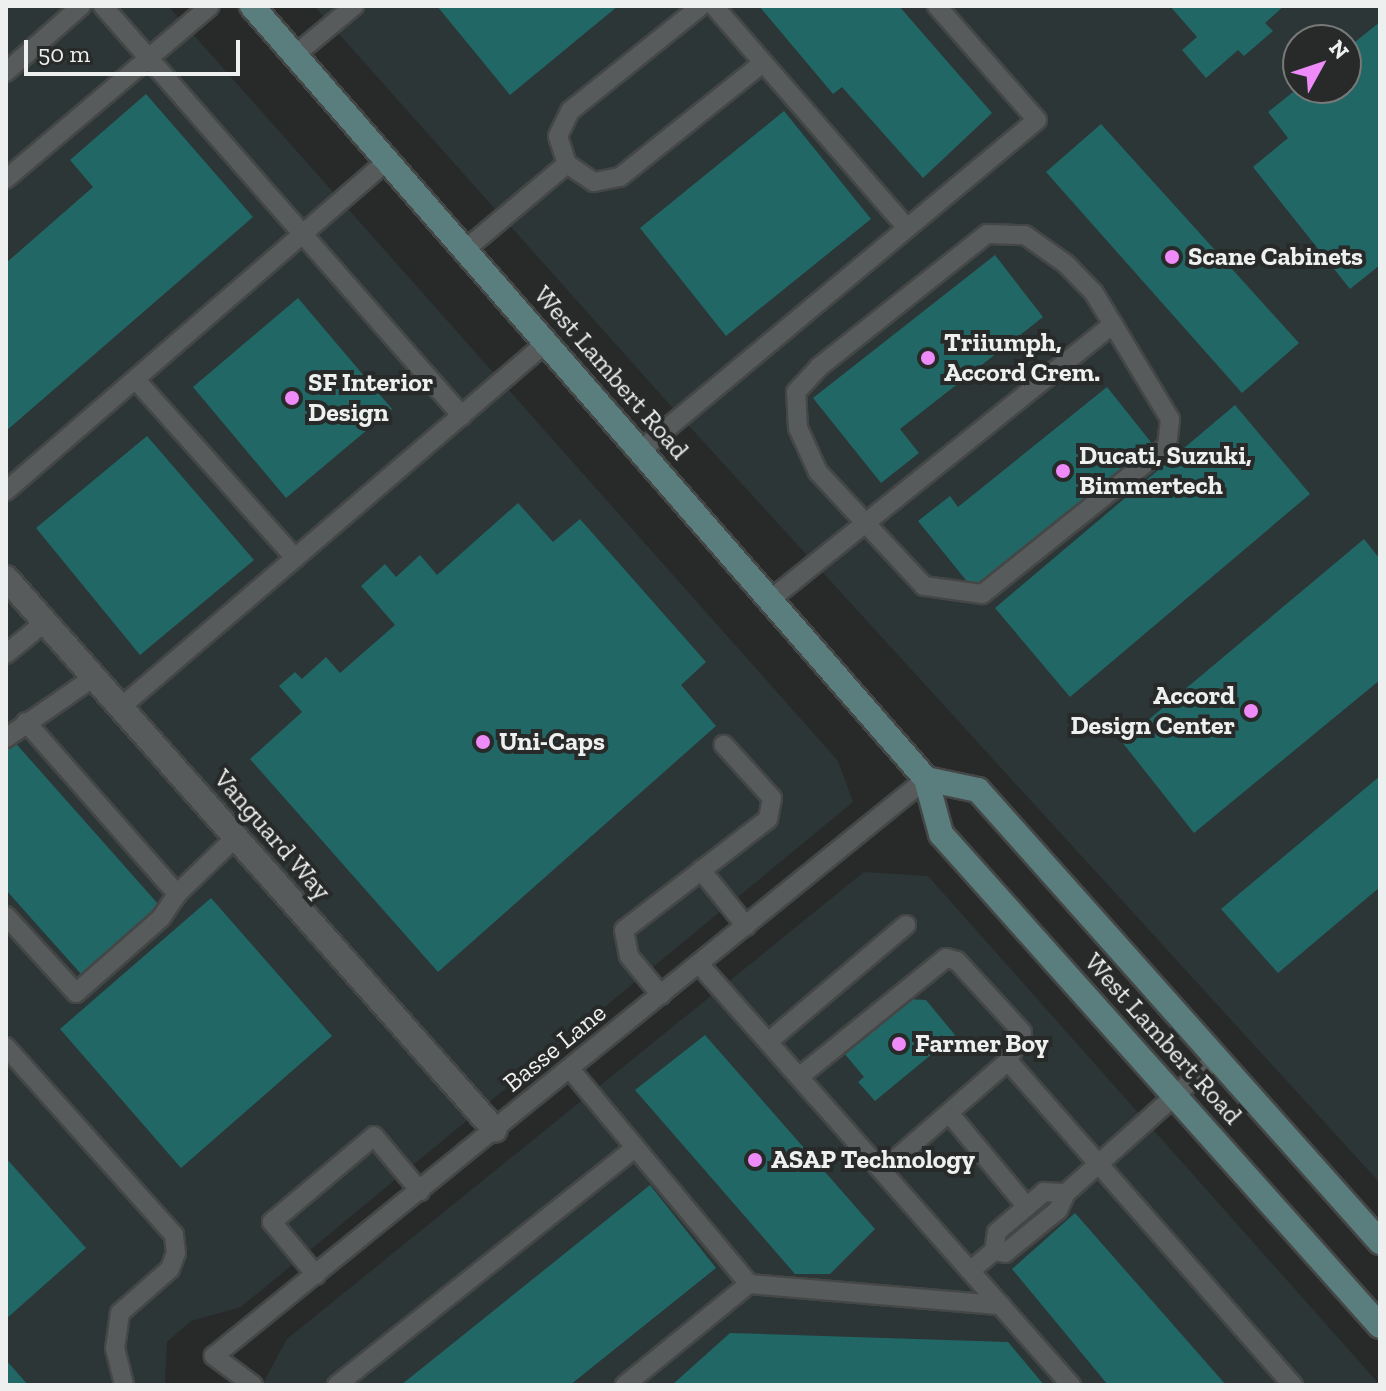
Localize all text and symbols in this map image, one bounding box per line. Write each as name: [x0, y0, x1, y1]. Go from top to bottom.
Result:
scale bar: [28, 24, 244, 74]
north arrow: [1282, 24, 1362, 104]
text: N: [1324, 34, 1355, 65]
text: 50 m: [38, 39, 90, 68]
place label: Scane Cabinets: [1188, 241, 1363, 273]
marker: Scane Cabinets: [1163, 248, 1181, 266]
street label: West Lambert Road: [527, 280, 695, 466]
place label: Triiumph, Accord Crem.: [944, 327, 1100, 388]
marker: Triiumph, Accord Crem.: [919, 349, 937, 367]
place label: SF Interior Design: [308, 367, 434, 428]
marker: SF Interior Design: [283, 389, 301, 407]
place label: Ducati, Suzuki, Bimmertech: [1079, 440, 1252, 502]
marker: Ducati, Suzuki, Bimmertech: [1054, 462, 1072, 480]
place label: Accord Design Center: [1070, 680, 1235, 742]
marker: Accord Design Center: [1242, 702, 1260, 720]
place label: Uni-Caps: [499, 726, 605, 758]
marker: Uni-Caps: [474, 733, 492, 751]
street label: Vanguard Way: [207, 763, 337, 907]
street label: West Lambert Road: [1078, 947, 1248, 1131]
street label: Basse Lane: [497, 997, 613, 1099]
place label: Farmer Boy: [915, 1028, 1049, 1060]
marker: Farmer Boy: [890, 1035, 908, 1053]
place label: ASAP Technology: [771, 1144, 975, 1176]
marker: ASAP Technology: [746, 1151, 764, 1169]

